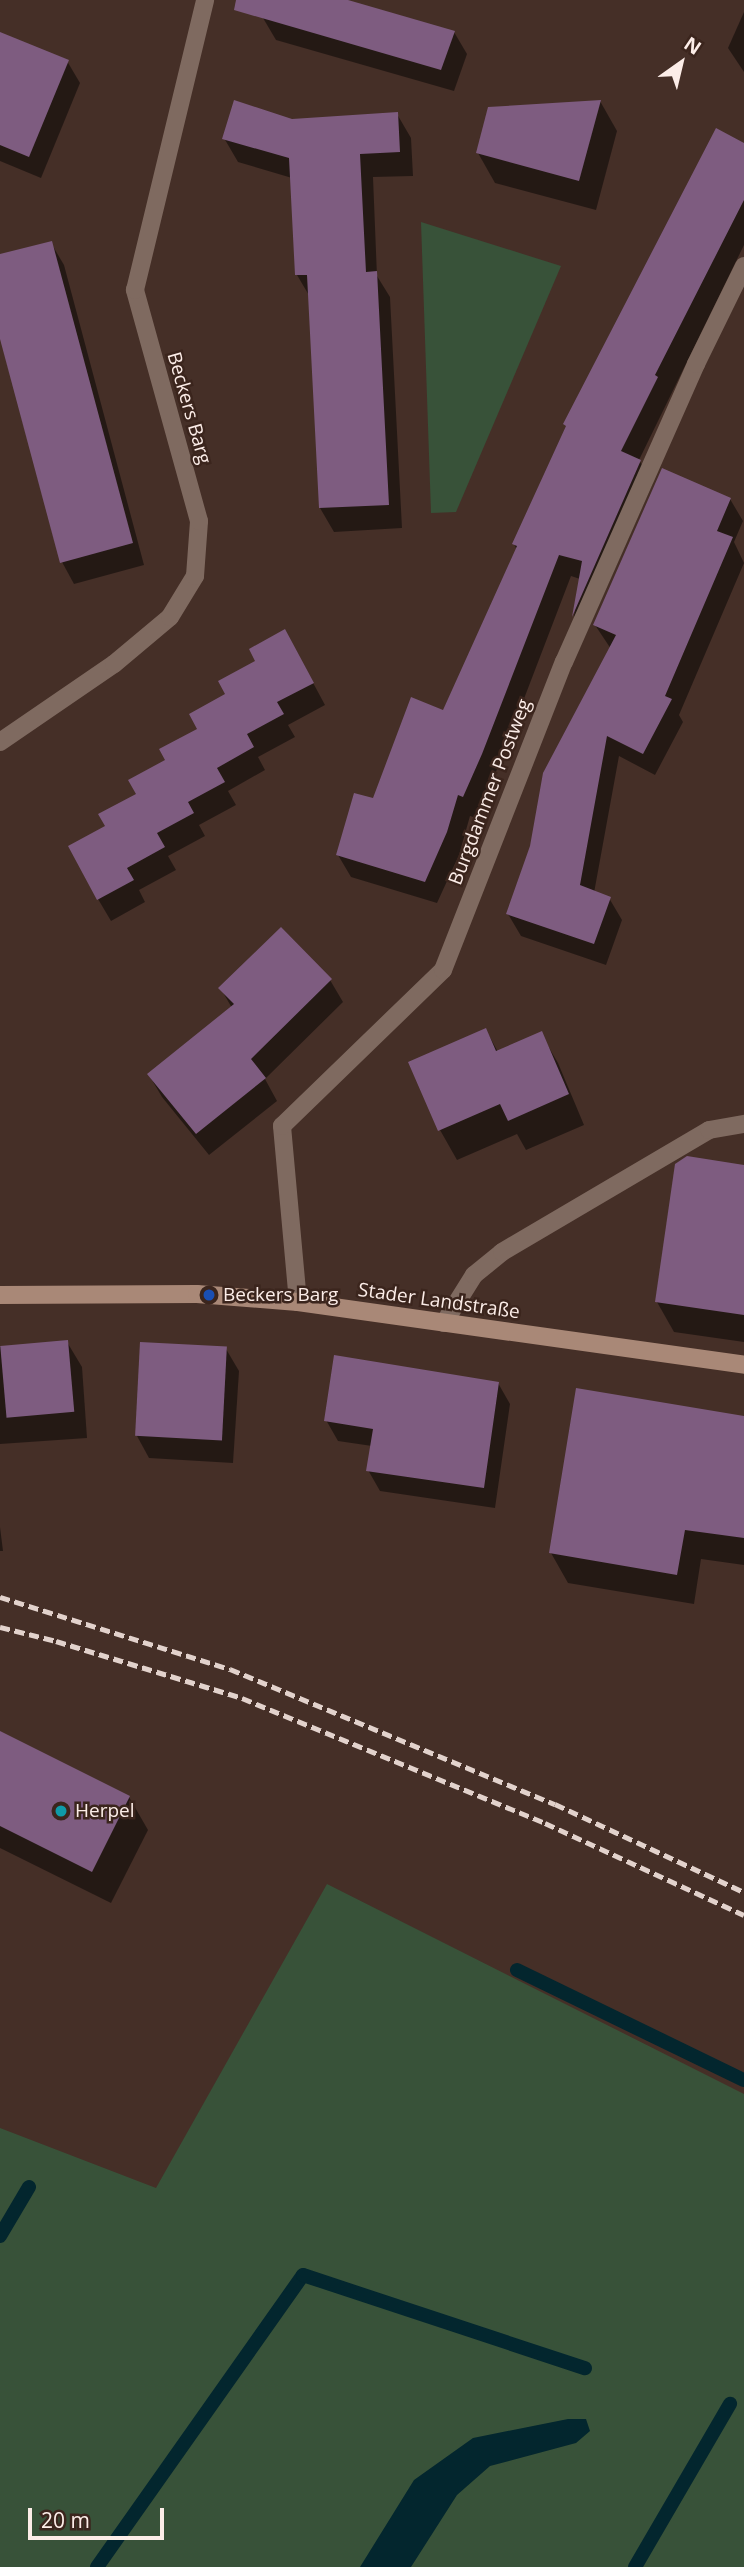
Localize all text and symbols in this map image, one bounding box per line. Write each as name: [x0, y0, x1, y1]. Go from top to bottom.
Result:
north arrow: [646, 28, 716, 98]
text: N: [679, 30, 706, 61]
street label: Beckers Barg: [162, 349, 216, 467]
street label: Burgdammer Postweg: [444, 696, 536, 888]
street label: Stader Landstraße: [357, 1278, 521, 1324]
place label: Beckers Barg: [223, 1284, 338, 1306]
marker: Beckers Barg: [201, 1287, 217, 1303]
place label: Herpel: [75, 1800, 135, 1822]
marker: Herpel: [53, 1803, 69, 1819]
scale bar: [32, 2494, 168, 2538]
text: 20 m: [41, 2506, 90, 2534]

